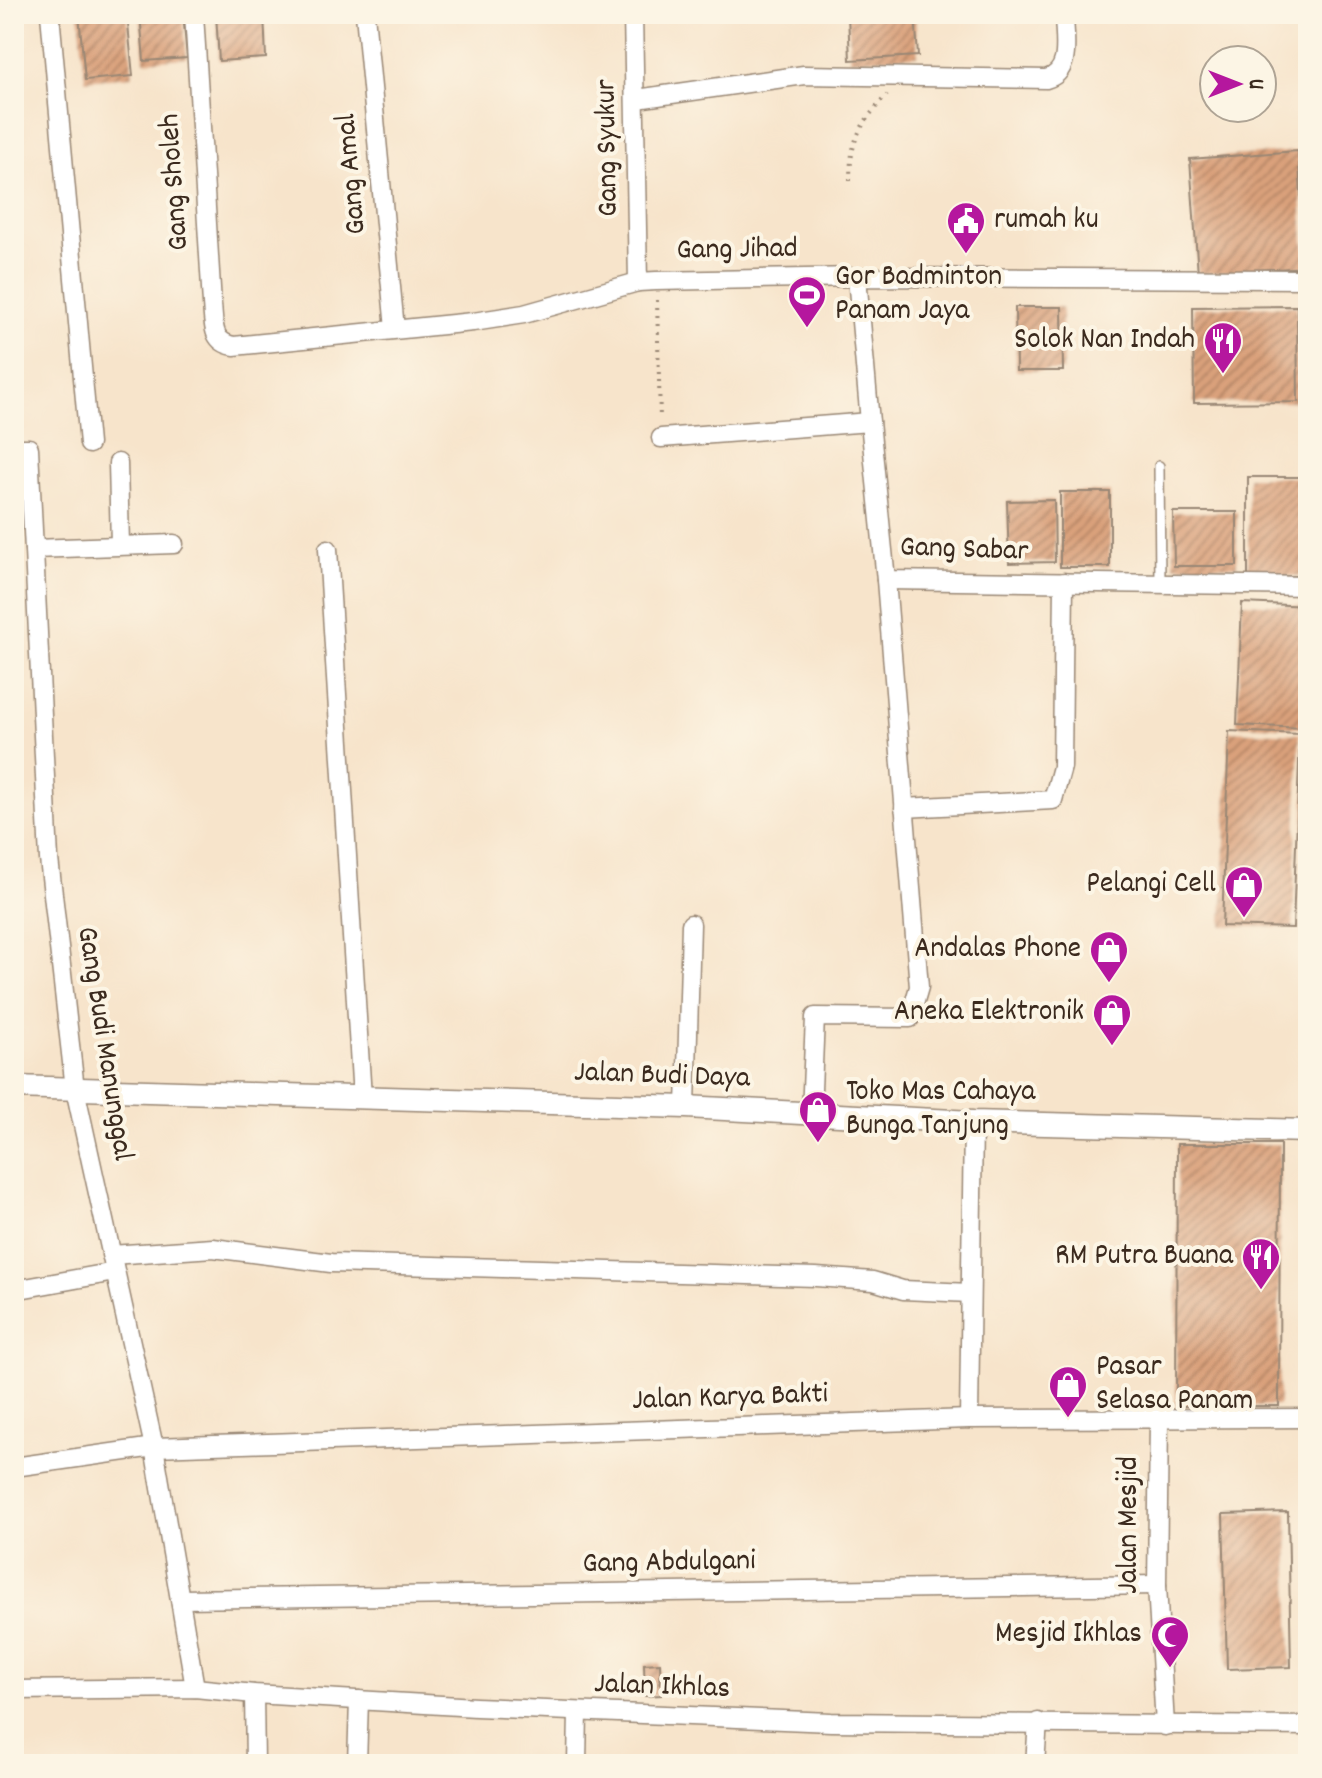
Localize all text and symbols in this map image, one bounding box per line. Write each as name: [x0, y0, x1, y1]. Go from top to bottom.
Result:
north arrow: [1198, 44, 1278, 124]
street label: Gang Syukur: [586, 79, 632, 217]
text: U: [1239, 79, 1270, 89]
street label: Gang Sholeh: [150, 112, 202, 252]
street label: Gang Amal: [326, 112, 380, 236]
public building icon: rumah ku: [945, 200, 987, 255]
place label: rumah ku: [994, 200, 1099, 243]
street label: Gang Jihad: [676, 228, 798, 274]
place label: Gor Badminton Panam Jaya: [835, 257, 1002, 334]
sports icon: Gor Badminton Panam Jaya: [786, 274, 828, 329]
place label: Solok Nan Indah: [1014, 320, 1195, 363]
restaurant icon: Solok Nan Indah: [1202, 320, 1244, 375]
street label: Gang Sabar: [899, 527, 1029, 575]
place label: Pelangi Cell: [1086, 864, 1216, 907]
shop icon: Pelangi Cell: [1223, 864, 1265, 919]
street label: Gang Budi Manunggal: [63, 924, 143, 1164]
place label: Andalas Phone: [914, 929, 1081, 972]
shop icon: Andalas Phone: [1088, 929, 1130, 984]
place label: Aneka Elektronik: [894, 992, 1084, 1035]
shop icon: Aneka Elektronik: [1091, 992, 1133, 1047]
street label: Jalan Budi Daya: [573, 1052, 752, 1102]
place label: Toko Mas Cahaya Bunga Tanjung: [846, 1072, 1036, 1149]
shop icon: Toko Mas Cahaya Bunga Tanjung: [797, 1089, 839, 1144]
place label: RM Putra Buana: [1055, 1236, 1234, 1279]
restaurant icon: RM Putra Buana: [1240, 1236, 1282, 1291]
place label: Pasar Selasa Panam: [1096, 1347, 1253, 1424]
shop icon: Pasar Selasa Panam: [1047, 1364, 1089, 1419]
street label: Jalan Karya Bakti: [631, 1374, 829, 1424]
street label: Jalan Mesjid: [1109, 1456, 1152, 1594]
street label: Gang Abdulgani: [582, 1541, 756, 1587]
place label: Mesjid Ikhlas: [995, 1614, 1142, 1657]
mosque icon: Mesjid Ikhlas: [1149, 1614, 1191, 1669]
street label: Jalan Ikhlas: [593, 1664, 731, 1712]

